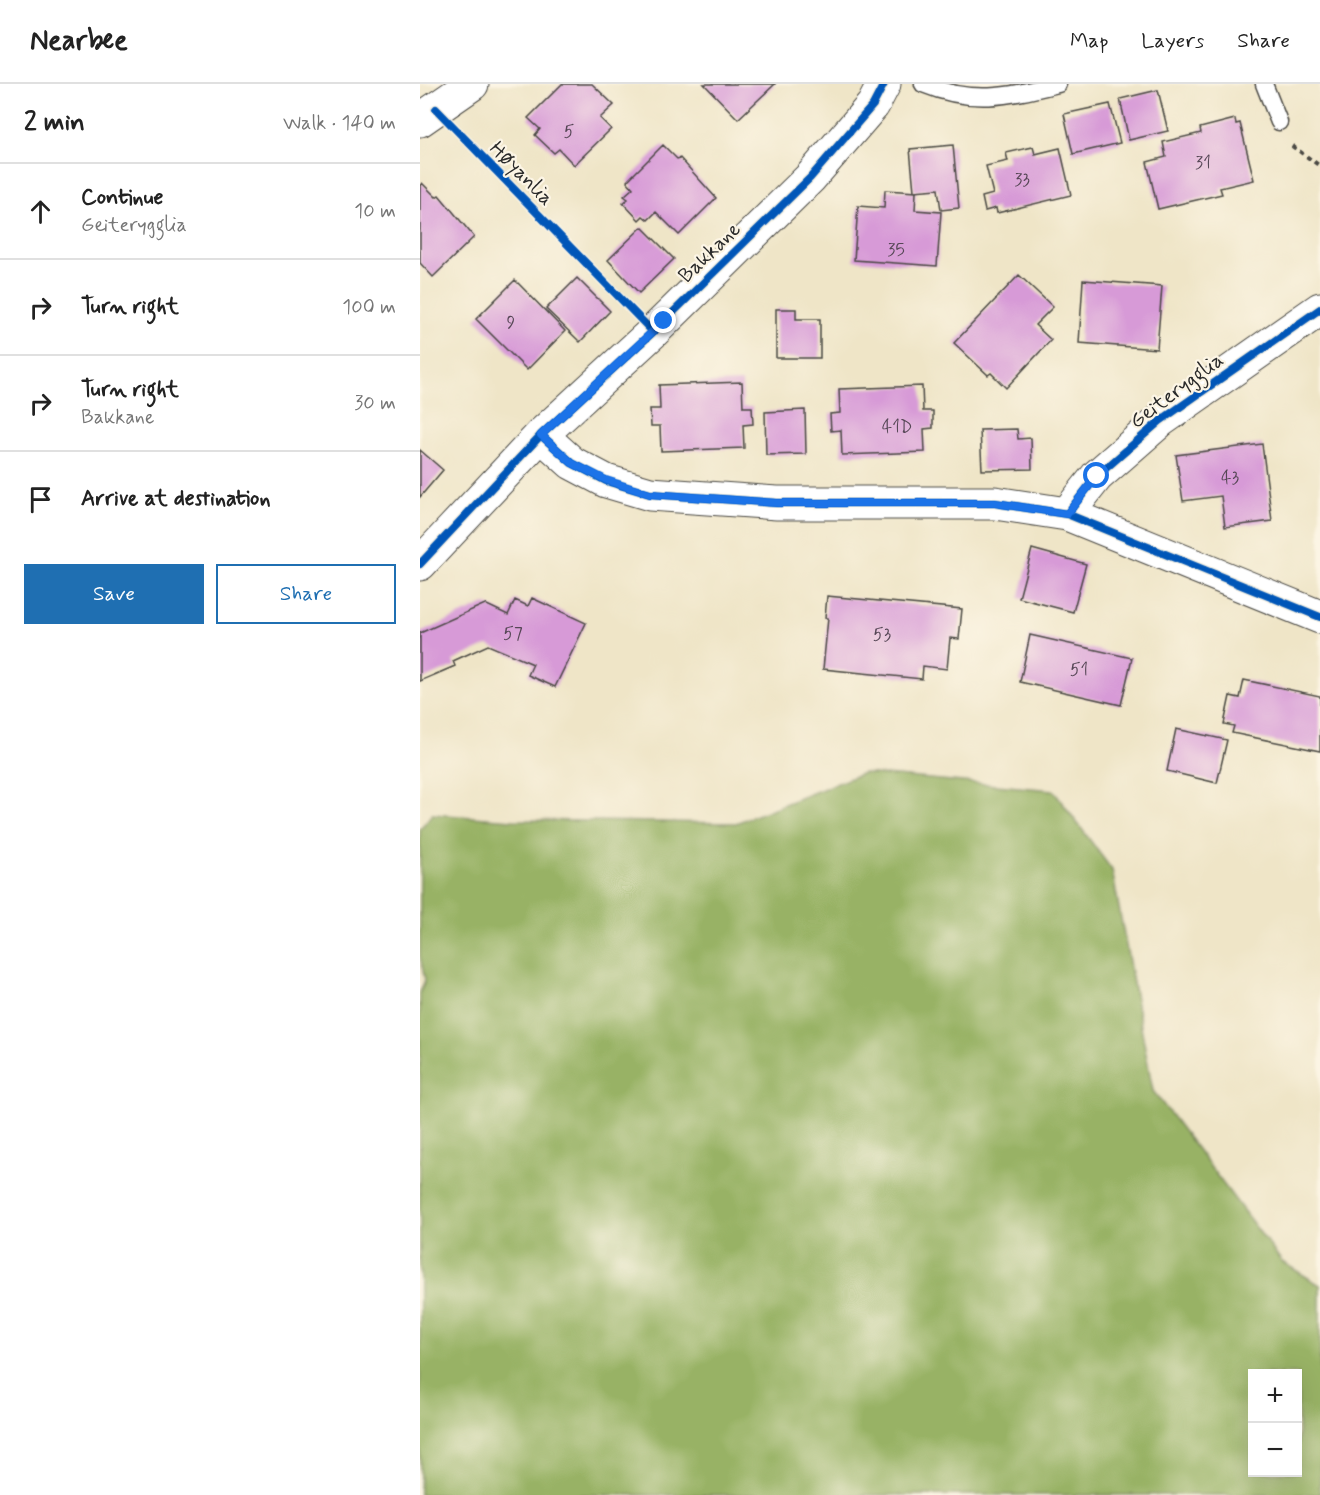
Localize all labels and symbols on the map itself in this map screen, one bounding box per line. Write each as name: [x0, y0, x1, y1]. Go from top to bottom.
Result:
house number: 5: [564, 120, 575, 144]
street label: Høyanlia: [483, 135, 560, 212]
house number: 31: [1195, 151, 1211, 175]
house number: 33: [1014, 168, 1030, 192]
street label: Bakkane: [672, 216, 747, 290]
house number: 35: [887, 238, 905, 262]
route end: [650, 307, 676, 333]
house number: 9: [507, 311, 516, 335]
street label: Geiterygglia: [1124, 346, 1231, 437]
house number: 41D: [882, 415, 912, 439]
route start: [1083, 462, 1109, 488]
house number: 43: [1221, 466, 1239, 490]
house number: 57: [503, 622, 523, 646]
house number: 53: [873, 623, 892, 647]
house number: 51: [1070, 658, 1088, 682]

